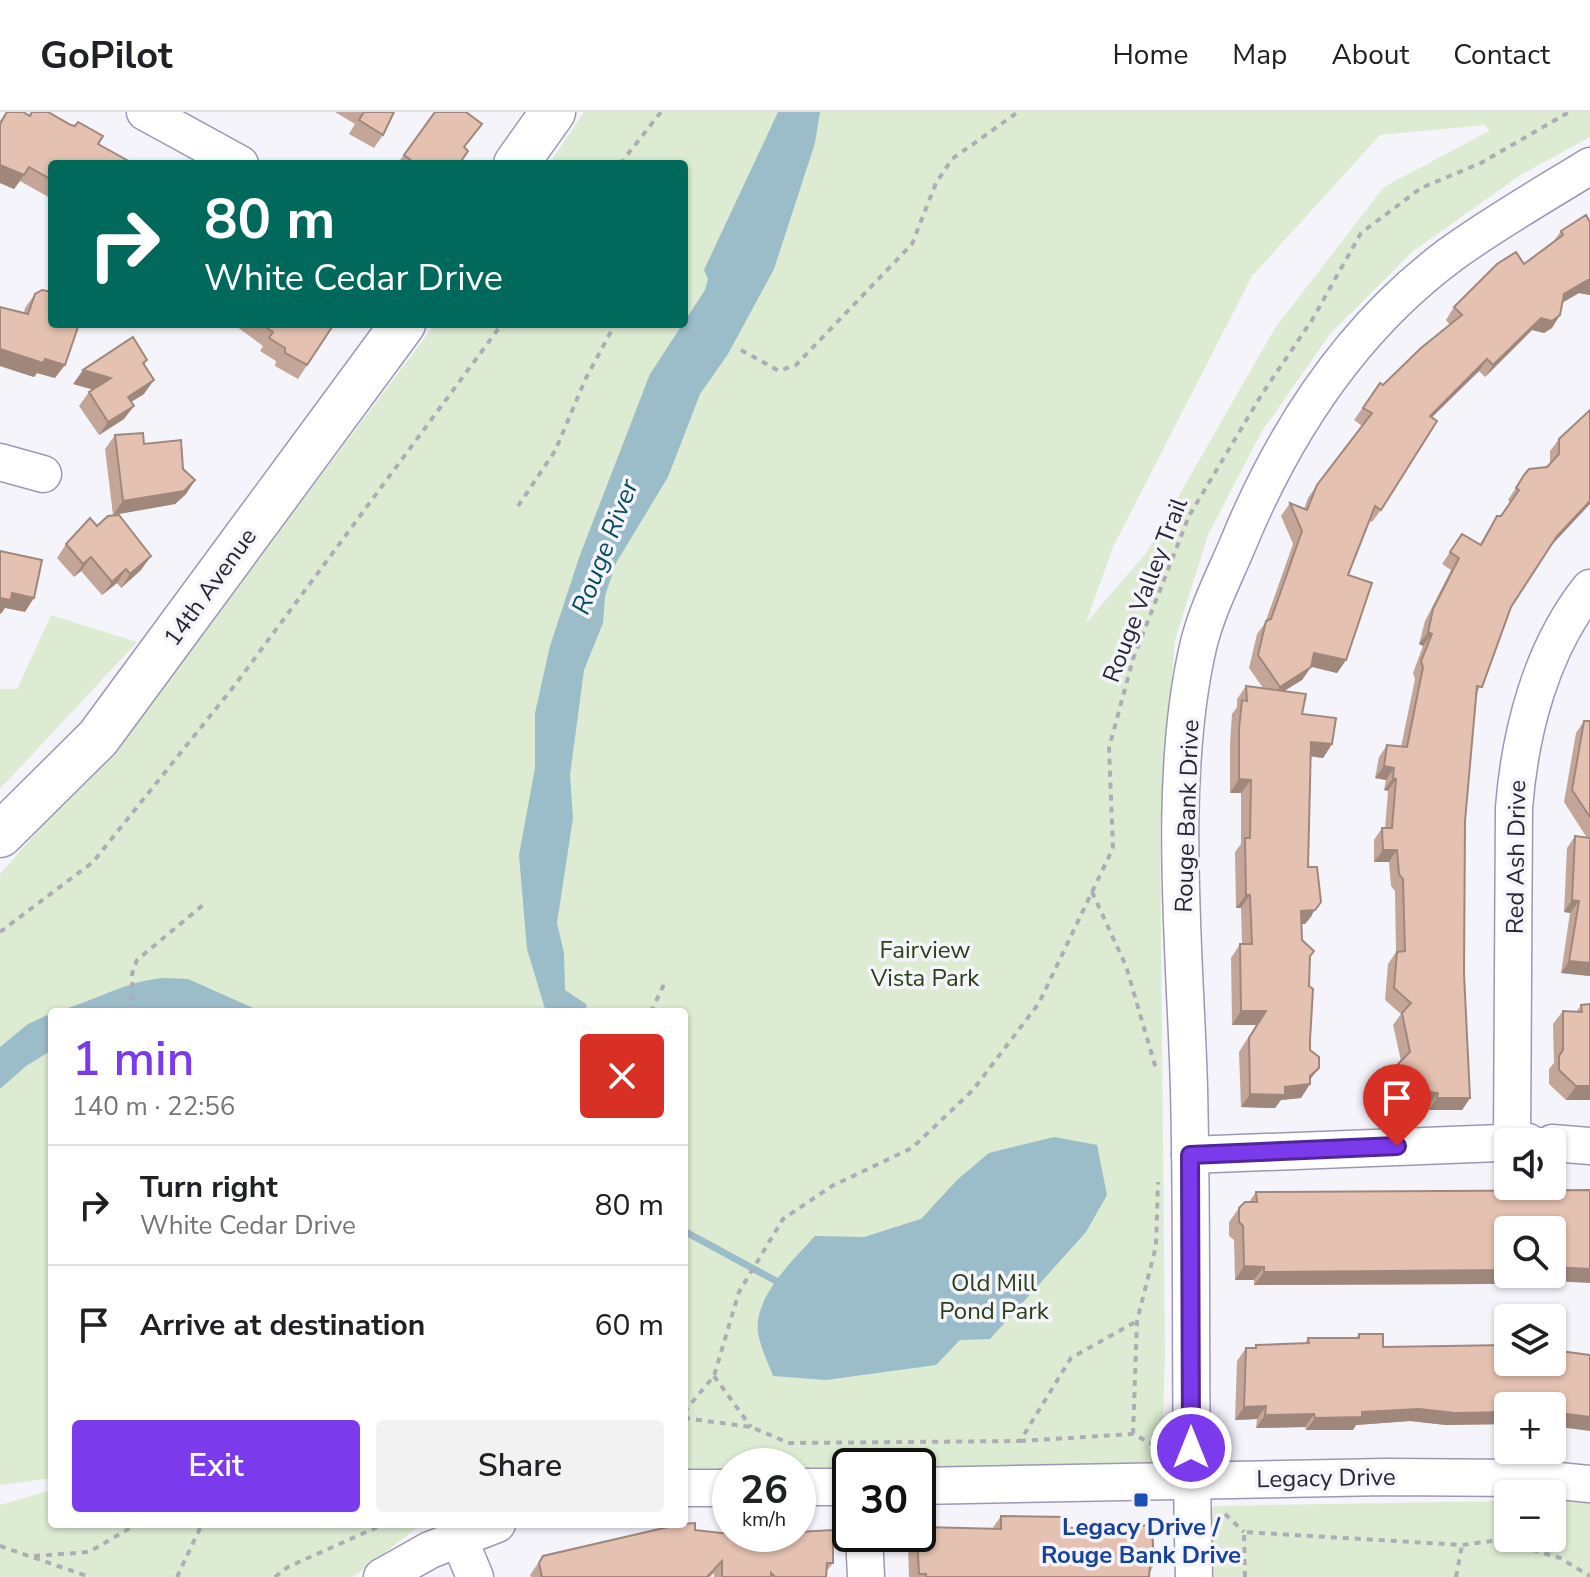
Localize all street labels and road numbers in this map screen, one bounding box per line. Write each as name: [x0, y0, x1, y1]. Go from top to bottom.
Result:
street label: Rouge Valley Trail: [1095, 493, 1195, 687]
street label: 14th Avenue: [156, 521, 264, 653]
street label: Rouge Bank Drive: [1168, 719, 1206, 913]
street label: Red Ash Drive: [1499, 780, 1533, 934]
street label: Legacy Drive: [1256, 1461, 1396, 1495]

